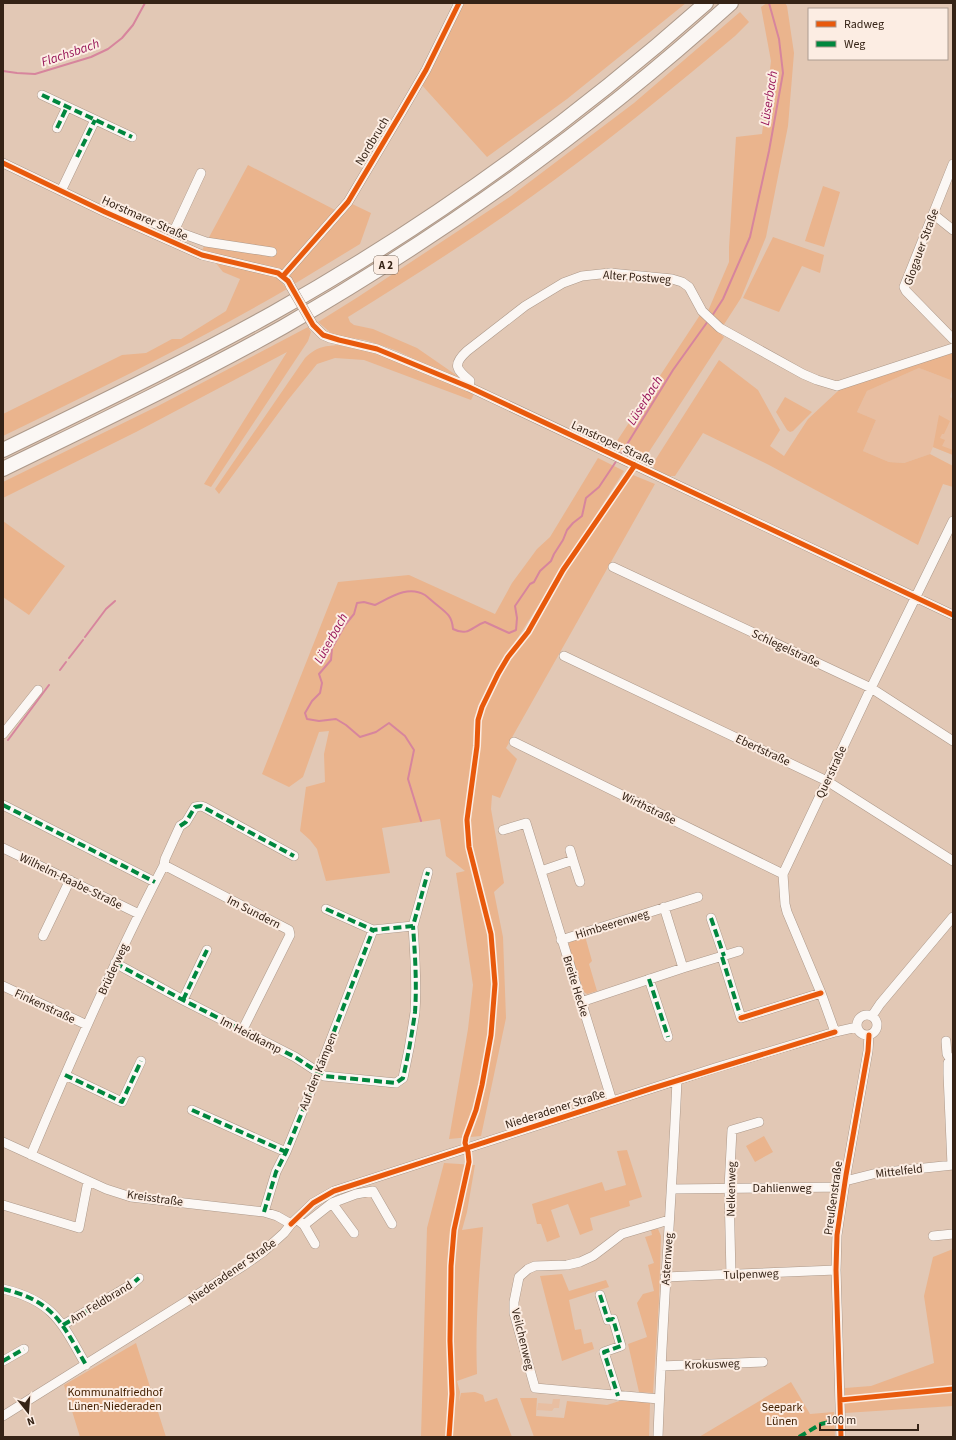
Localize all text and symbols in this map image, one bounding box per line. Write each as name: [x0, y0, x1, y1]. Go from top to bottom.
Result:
legend: [808, 8, 948, 60]
text: Radweg: [844, 16, 884, 33]
water label: Flachsbach: [39, 35, 102, 71]
text: Weg: [844, 36, 865, 53]
water label: Lüserbach: [756, 69, 782, 127]
street label: Nordbruch: [351, 114, 394, 169]
street label: Horstmarer Straße: [99, 192, 191, 245]
street label: Glogauer Straße: [900, 206, 943, 288]
road number: A 2: [374, 256, 398, 274]
street label: Alter Postweg: [602, 267, 672, 288]
water label: Lüserbach: [623, 372, 667, 429]
street label: Lanstroper Straße: [568, 417, 657, 470]
water label: Lüserbach: [310, 610, 352, 667]
street label: Schlegelstraße: [749, 625, 823, 672]
street label: Ebertstraße: [733, 730, 793, 771]
street label: Querstraße: [812, 743, 851, 801]
street label: Wirthstraße: [619, 788, 679, 829]
street label: Wilhelm-Raabe-Straße: [16, 849, 125, 914]
street label: Im Sundern: [224, 892, 284, 933]
street label: Himbeerenweg: [573, 905, 651, 944]
street label: Brüderweg: [94, 941, 133, 998]
street label: Breite Hecke: [558, 953, 593, 1019]
street label: Finkenstraße: [12, 985, 78, 1028]
street label: Im Heidkamp: [217, 1013, 285, 1058]
street label: Auf den Kämpen: [295, 1030, 342, 1113]
street label: Niederadener Straße: [503, 1085, 607, 1134]
street label: Preußenstraße: [820, 1160, 847, 1236]
street label: Mittelfeld: [874, 1160, 924, 1183]
street label: Nelkenweg: [723, 1161, 740, 1217]
street label: Dahlienweg: [753, 1180, 811, 1197]
street label: Kreisstraße: [126, 1186, 184, 1211]
street label: Asternweg: [657, 1232, 678, 1286]
street label: Niederadener Straße: [185, 1235, 280, 1308]
street label: Tulpenweg: [723, 1265, 779, 1284]
street label: Am Feldbrand: [67, 1277, 136, 1328]
street label: Veilchenweg: [507, 1307, 538, 1372]
street label: Krokusweg: [684, 1355, 740, 1374]
park label: Kommunalfriedhof Lünen-Niederaden: [67, 1384, 163, 1415]
north arrow: [8, 1392, 48, 1432]
park label: Seepark Lünen: [762, 1399, 803, 1430]
scale bar: [820, 1406, 918, 1432]
text: 100 m: [826, 1412, 856, 1429]
text: N: [25, 1413, 36, 1429]

